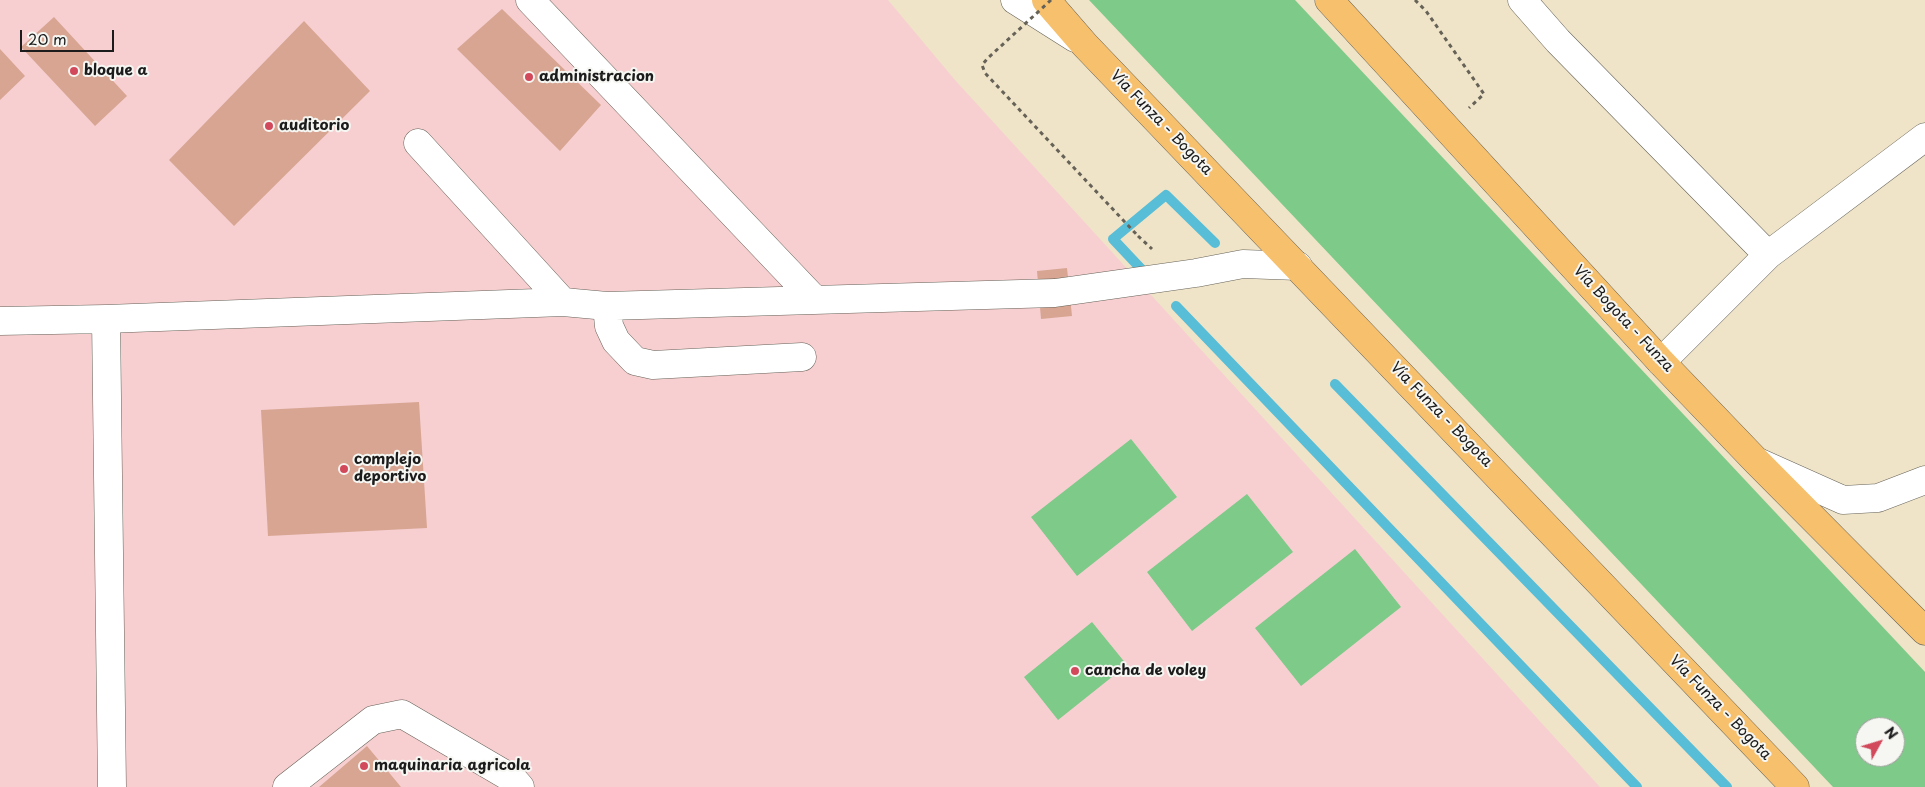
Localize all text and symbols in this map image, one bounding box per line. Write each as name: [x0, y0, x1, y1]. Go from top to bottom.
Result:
scale bar: [22, 20, 116, 52]
text: 20 m: [28, 27, 67, 50]
place label: bloque a: [84, 62, 148, 80]
marker: bloque a: [68, 65, 80, 77]
street label: Vía Funza - Bogota: [1106, 67, 1216, 179]
place label: administracion: [539, 68, 654, 86]
marker: administracion: [523, 71, 535, 83]
place label: auditorio: [279, 117, 349, 135]
marker: auditorio: [263, 120, 275, 132]
street label: Vía Bogota - Funza: [1569, 262, 1677, 376]
street label: Vía Funza - Bogota: [1386, 359, 1496, 471]
place label: complejo deportivo: [354, 451, 426, 486]
marker: complejo deportivo: [338, 463, 350, 475]
street label: Vía Funza - Bogota: [1665, 652, 1775, 764]
place label: cancha de voley: [1085, 662, 1206, 680]
marker: cancha de voley: [1069, 665, 1081, 677]
north arrow: [1855, 717, 1905, 767]
text: N: [1880, 722, 1903, 744]
place label: maquinaria agricola: [374, 757, 530, 775]
marker: maquinaria agricola: [358, 760, 370, 772]

